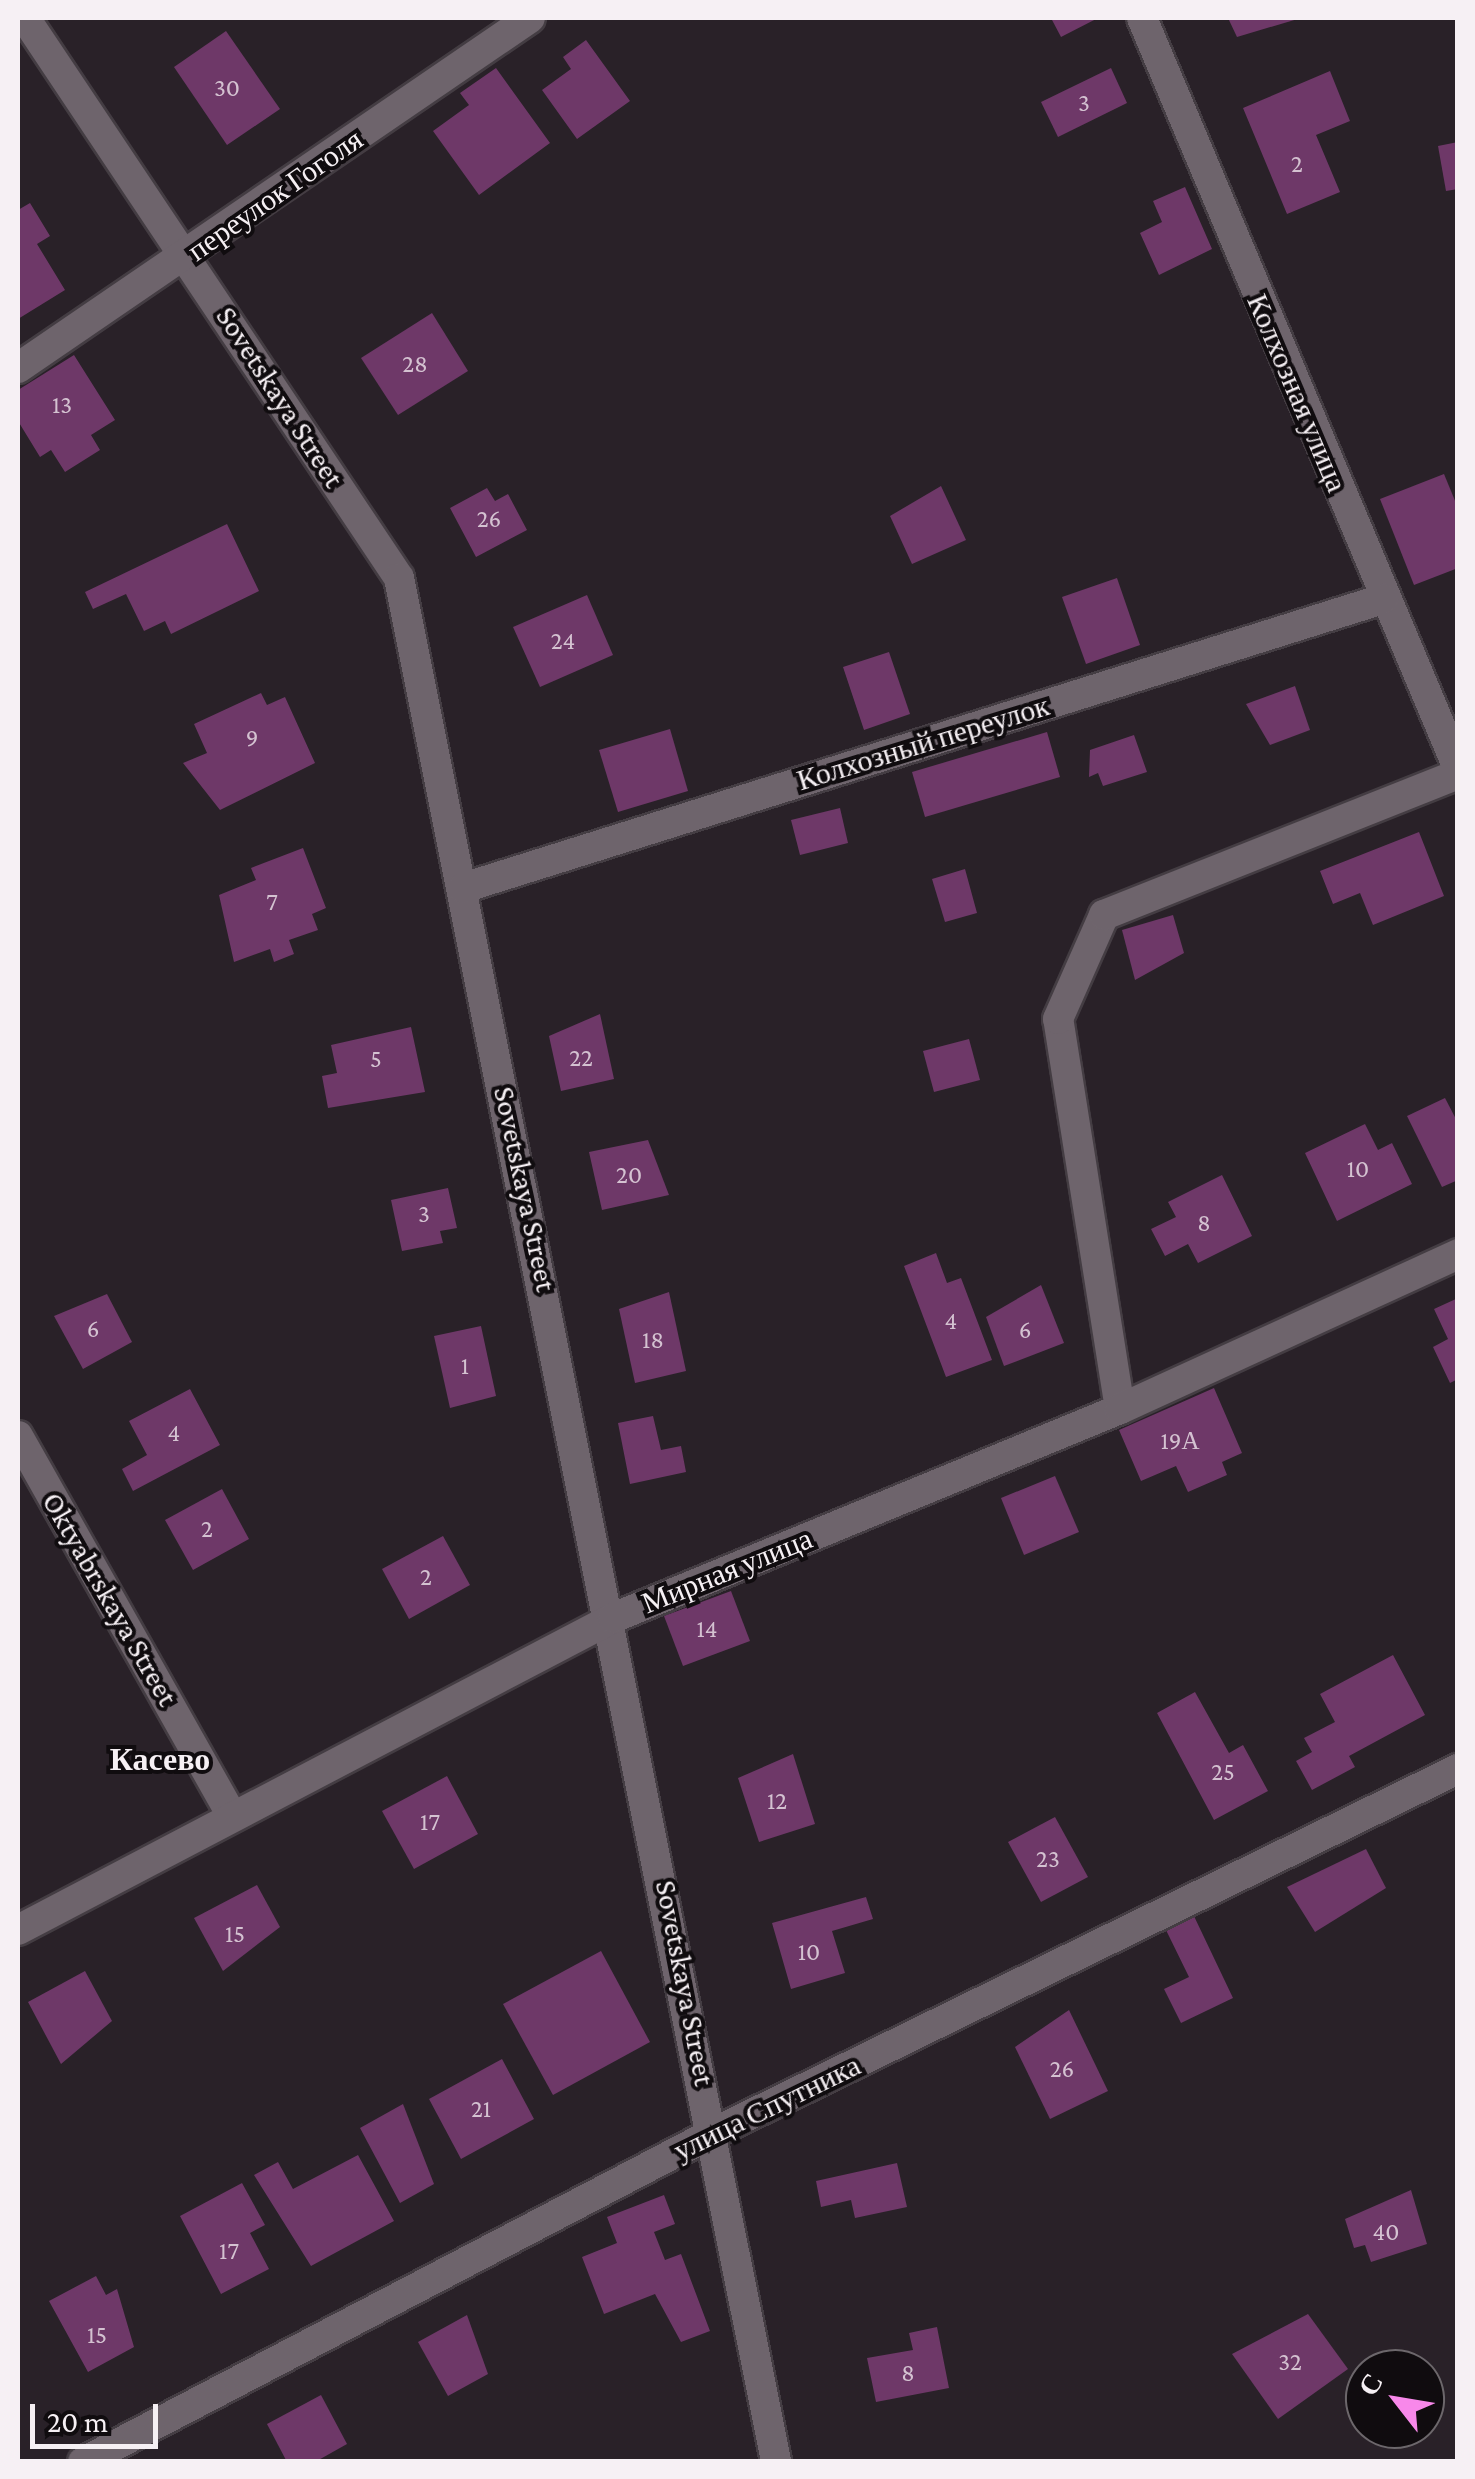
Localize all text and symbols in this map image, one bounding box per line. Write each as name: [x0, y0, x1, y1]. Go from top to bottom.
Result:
house number: 30: [214, 73, 240, 103]
house number: 3: [1078, 88, 1090, 118]
street label: переулок Гоголя: [181, 121, 369, 269]
house number: 2: [1291, 149, 1303, 179]
street label: Колхозная улица: [1239, 289, 1355, 497]
street label: Sovetskaya Street: [208, 300, 352, 494]
house number: 28: [402, 349, 428, 379]
house number: 13: [52, 390, 72, 420]
house number: 26: [477, 504, 501, 534]
house number: 24: [551, 626, 575, 656]
street label: Колхозный переулок: [793, 688, 1053, 798]
house number: 9: [246, 723, 258, 753]
house number: 7: [266, 887, 278, 917]
house number: 22: [569, 1043, 593, 1073]
house number: 5: [370, 1044, 382, 1074]
street label: Sovetskaya Street: [486, 1083, 564, 1295]
house number: 10: [1347, 1154, 1369, 1184]
house number: 20: [616, 1160, 642, 1190]
house number: 3: [418, 1199, 430, 1229]
house number: 8: [1197, 1208, 1211, 1238]
house number: 4: [945, 1306, 957, 1336]
house number: 6: [87, 1314, 99, 1344]
house number: 6: [1019, 1315, 1031, 1345]
house number: 18: [642, 1325, 664, 1355]
house number: 1: [461, 1351, 469, 1381]
house number: 4: [168, 1418, 180, 1448]
house number: 19А: [1160, 1426, 1200, 1456]
street label: Oktyabrskaya Street: [34, 1486, 186, 1712]
house number: 2: [201, 1514, 213, 1544]
street label: Мирная улица: [637, 1520, 817, 1622]
house number: 2: [420, 1562, 432, 1592]
house number: 14: [696, 1614, 718, 1644]
district label: Касево: [110, 1740, 210, 1778]
house number: 25: [1211, 1757, 1235, 1787]
house number: 12: [767, 1786, 787, 1816]
house number: 17: [420, 1807, 440, 1837]
house number: 23: [1036, 1844, 1060, 1874]
street label: Sovetskaya Street: [647, 1877, 723, 2089]
house number: 15: [225, 1919, 245, 1949]
house number: 10: [798, 1937, 820, 1967]
street label: улица Спутника: [668, 2047, 866, 2169]
house number: 26: [1050, 2054, 1074, 2084]
house number: 21: [471, 2094, 491, 2124]
house number: 40: [1373, 2217, 1399, 2247]
house number: 17: [219, 2236, 239, 2266]
house number: 15: [87, 2320, 107, 2350]
house number: 32: [1278, 2347, 1302, 2377]
north arrow: [1345, 2349, 1445, 2449]
house number: 8: [901, 2358, 915, 2388]
text: С: [1352, 2368, 1389, 2401]
scale bar: [35, 2384, 162, 2446]
text: 20 m: [47, 2405, 108, 2438]

